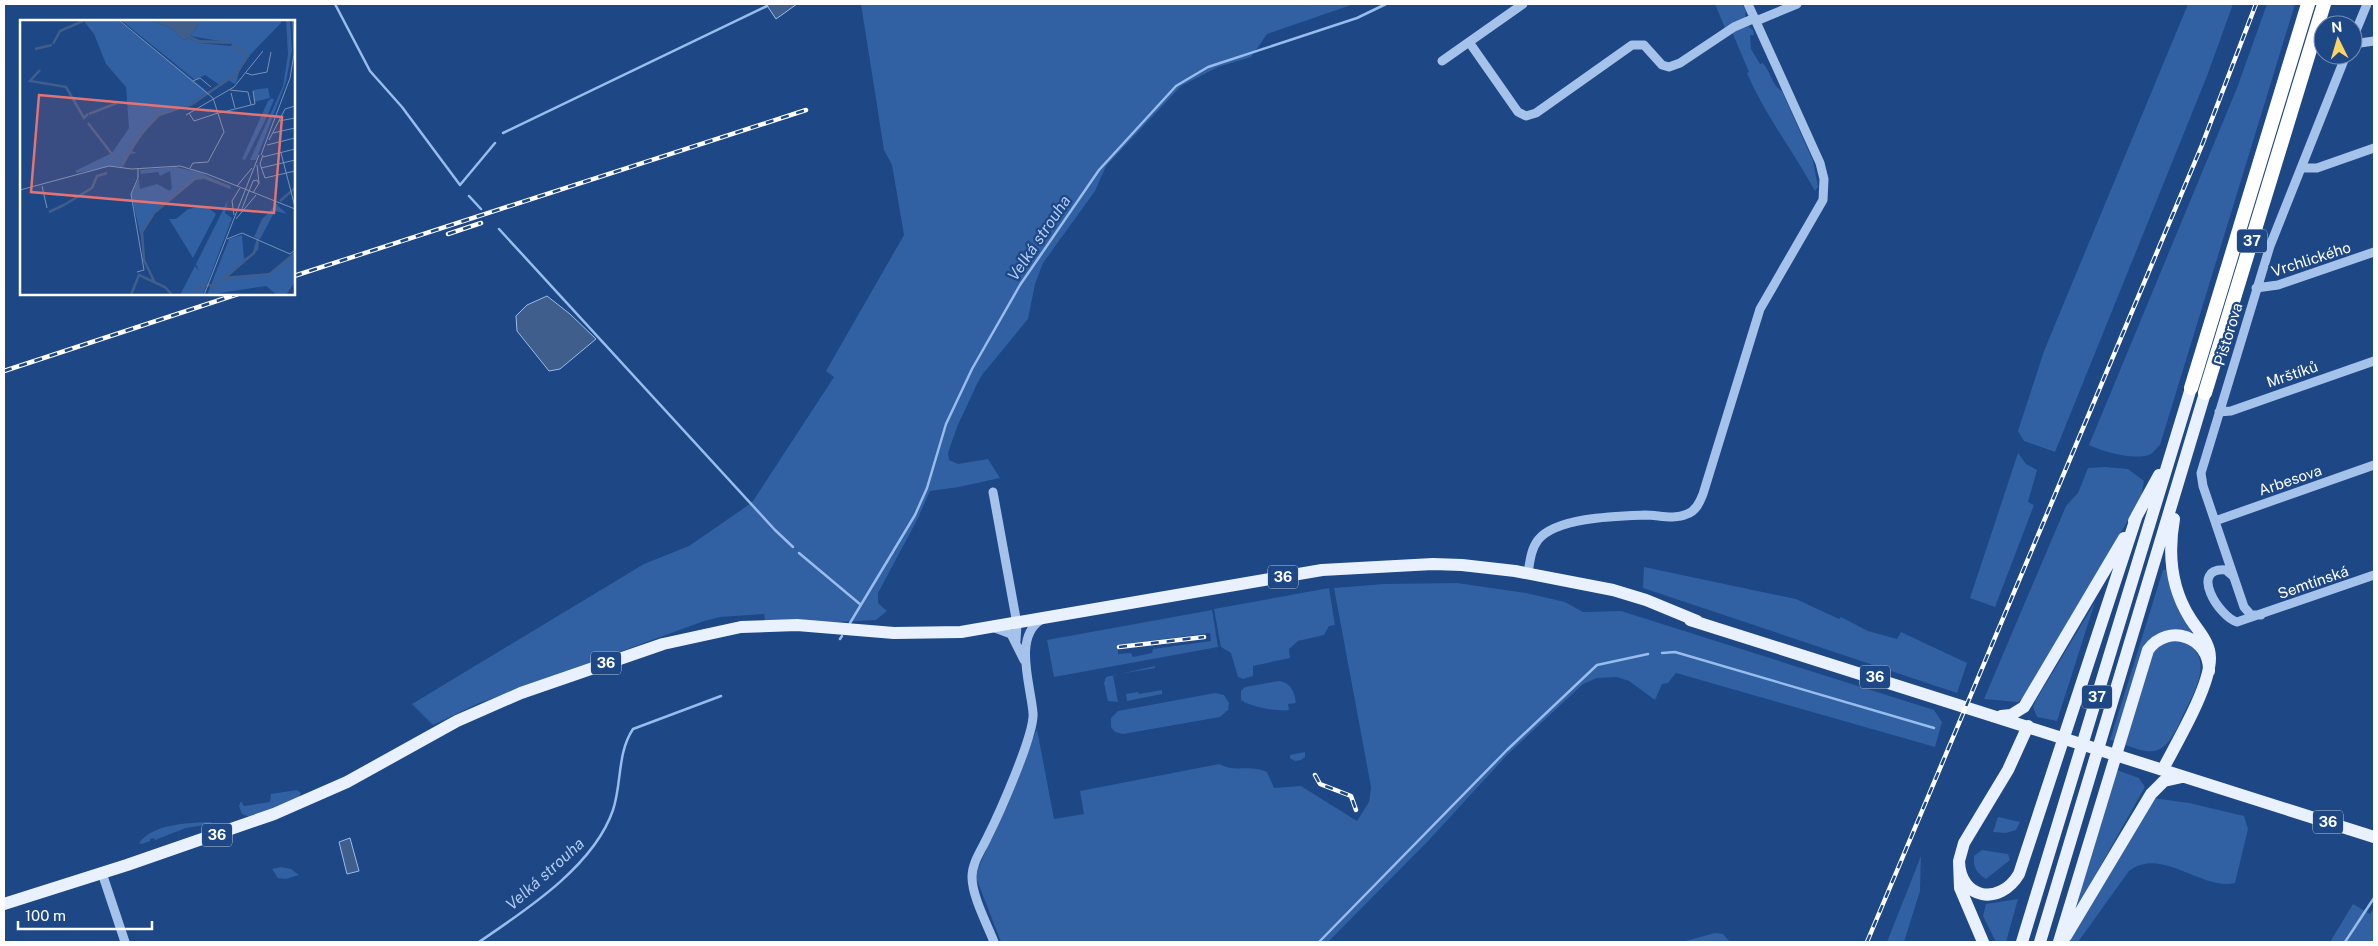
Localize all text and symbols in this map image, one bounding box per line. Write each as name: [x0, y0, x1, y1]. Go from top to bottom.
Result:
north arrow: [2313, 15, 2363, 65]
text: N: [2331, 19, 2343, 35]
inset map: [20, 20, 295, 295]
water label: Velká strouha: [1004, 192, 1074, 284]
road number: 37: [2237, 230, 2267, 252]
street label: Vrchlického: [2269, 238, 2353, 280]
street label: Pištorova: [2210, 301, 2246, 367]
street label: Mrštíků: [2264, 357, 2320, 391]
street label: Arbesova: [2256, 461, 2324, 499]
street label: Semtínská: [2276, 562, 2350, 602]
road number: 36: [1268, 566, 1298, 588]
road number: 36: [591, 651, 621, 674]
road number: 36: [1860, 666, 1890, 689]
road number: 37: [2082, 686, 2112, 709]
road number: 36: [2313, 810, 2343, 834]
road number: 36: [202, 824, 232, 846]
water label: Velká strouha: [502, 834, 588, 914]
scale bar: [18, 898, 151, 930]
text: 100 m: [25, 907, 66, 924]

